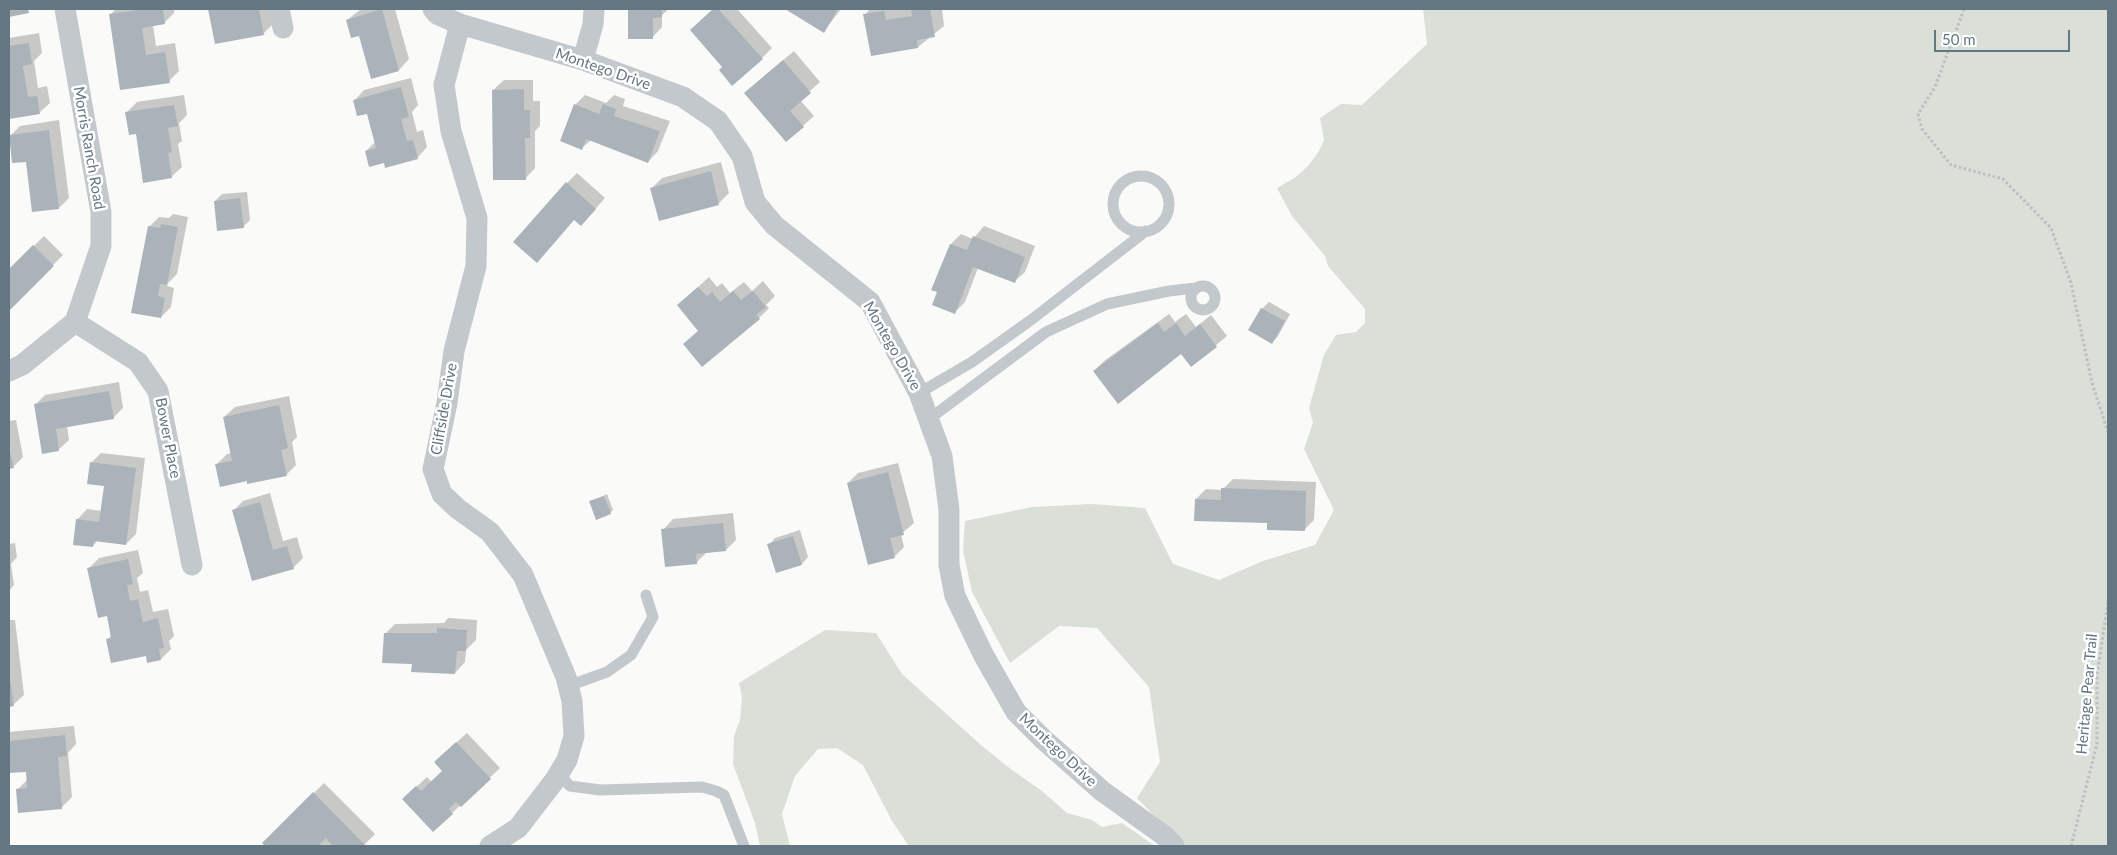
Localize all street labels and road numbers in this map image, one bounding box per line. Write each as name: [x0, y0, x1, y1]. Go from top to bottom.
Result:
street label: Montego Drive: [553, 44, 653, 94]
street label: Morris Ranch Road: [69, 85, 109, 211]
street label: Montego Drive: [859, 298, 925, 394]
street label: Cliffside Drive: [427, 362, 461, 456]
street label: Bower Place: [151, 396, 185, 480]
street label: Heritage Pear Trail: [2073, 633, 2101, 755]
street label: Montego Drive: [1015, 709, 1101, 791]

